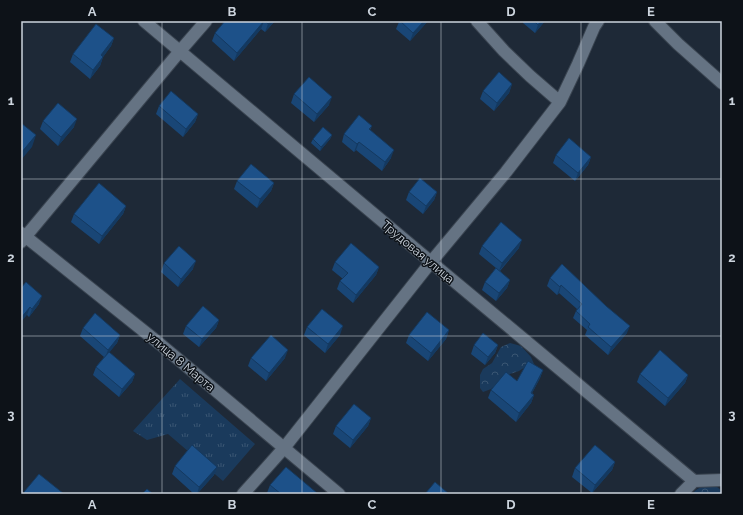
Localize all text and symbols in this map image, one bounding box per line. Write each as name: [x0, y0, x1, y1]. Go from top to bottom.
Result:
text: A: [88, 4, 97, 19]
text: B: [228, 4, 237, 19]
text: C: [368, 4, 377, 19]
text: D: [506, 4, 516, 19]
text: E: [647, 4, 655, 19]
text: 1: [8, 93, 15, 108]
text: 1: [729, 93, 736, 108]
street label: Трудовая улица: [379, 218, 457, 286]
text: 2: [7, 250, 15, 265]
text: 2: [728, 250, 736, 265]
street label: улица 8 Марта: [144, 330, 218, 394]
text: 3: [7, 407, 15, 422]
text: 3: [728, 407, 736, 422]
text: A: [88, 497, 97, 512]
text: B: [228, 497, 237, 512]
text: C: [368, 497, 377, 512]
text: D: [506, 497, 516, 512]
text: E: [647, 497, 655, 512]

